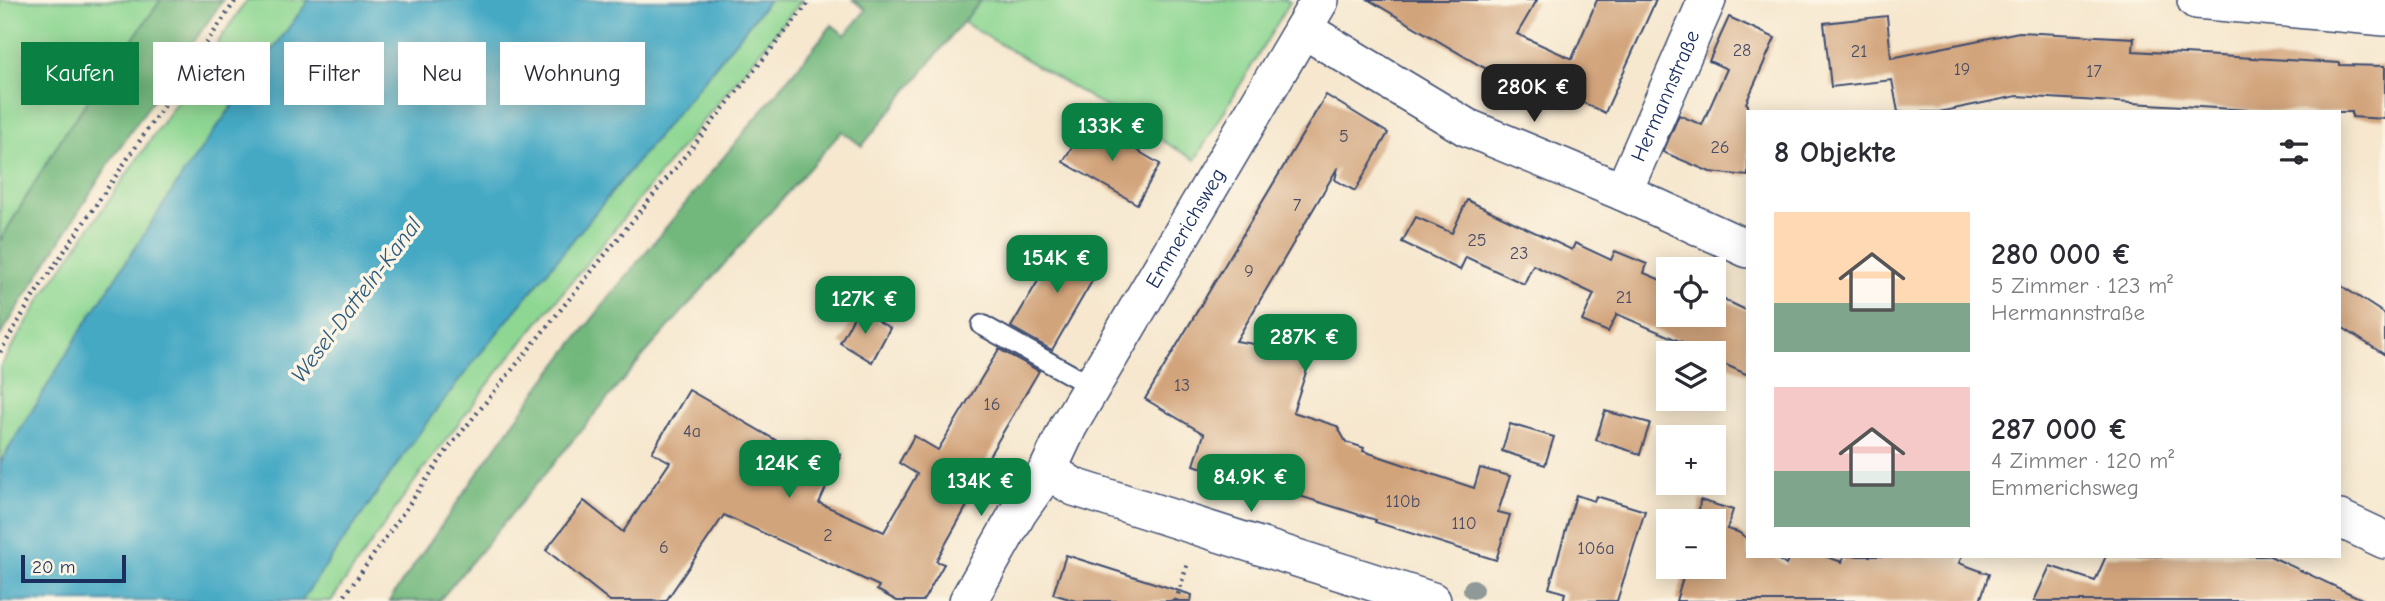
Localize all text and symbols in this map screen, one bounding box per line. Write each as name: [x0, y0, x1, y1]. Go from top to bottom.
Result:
street label: Hermannstraße: [1626, 27, 1704, 165]
house number: 28: [1733, 40, 1751, 61]
house number: 21: [1851, 41, 1867, 62]
chip: Kaufen: [21, 42, 139, 105]
chip: Mieten: [153, 42, 270, 105]
chip: Filter: [284, 42, 384, 105]
chip: Neu: [398, 42, 486, 105]
chip: Wohnung: [500, 42, 645, 105]
house number: 19: [1954, 59, 1970, 80]
house number: 17: [2086, 61, 2102, 82]
pin: 280K €: [1477, 64, 1591, 124]
text: 280K €: [1497, 73, 1571, 100]
pin: 133K €: [1055, 104, 1169, 163]
text: 133K €: [1078, 112, 1146, 139]
house number: 5: [1339, 126, 1349, 147]
icon: filters: [2275, 133, 2313, 171]
text: 8 Objekte: [1774, 135, 1896, 170]
house number: 26: [1710, 137, 1730, 158]
street label: Emmerichsweg: [1141, 164, 1230, 292]
house number: 7: [1293, 195, 1302, 216]
water label: Wesel-Datteln-Kanal: [285, 211, 427, 388]
house number: 25: [1467, 230, 1487, 251]
pin: 154K €: [1000, 236, 1114, 295]
text: 280 000 €: [1991, 237, 2132, 272]
icon: home: [1830, 240, 1914, 324]
house number: 23: [1510, 243, 1528, 264]
text: 154K €: [1022, 244, 1092, 271]
map controls: [1656, 257, 1726, 579]
button: locate: [1656, 257, 1726, 327]
house number: 9: [1244, 261, 1254, 282]
text: 5 Zimmer · 123 m²: [1991, 272, 2173, 299]
pin: 127K €: [808, 276, 922, 336]
text: 127K €: [831, 285, 899, 312]
house number: 21: [1616, 287, 1632, 308]
text: Hermannstraße: [1991, 299, 2145, 326]
pin: 287K €: [1248, 314, 1362, 374]
text: 287K €: [1270, 323, 1340, 350]
button: layers: [1656, 341, 1726, 411]
house number: 13: [1174, 375, 1190, 396]
house number: 16: [984, 394, 1000, 415]
text: 287 000 €: [1991, 412, 2128, 447]
icon: home: [1830, 415, 1914, 499]
house number: 4a: [683, 421, 701, 442]
button: +: [1656, 425, 1726, 495]
pin: 124K €: [732, 440, 846, 500]
text: 4 Zimmer · 120 m²: [1991, 447, 2174, 474]
text: 124K €: [755, 449, 823, 476]
pin: 84.9K €: [1186, 454, 1316, 514]
pin: 134K €: [924, 458, 1038, 518]
text: 84.9K €: [1213, 463, 1289, 490]
text: 134K €: [947, 467, 1015, 494]
text: Emmerichsweg: [1991, 474, 2139, 501]
house number: 110b: [1386, 491, 1420, 512]
button: −: [1656, 509, 1726, 579]
house number: 110: [1451, 513, 1477, 534]
house number: 2: [823, 525, 833, 546]
house number: 6: [659, 537, 669, 558]
house number: 106a: [1577, 538, 1615, 559]
scale bar: [21, 552, 126, 584]
text: 20 m: [32, 556, 76, 578]

